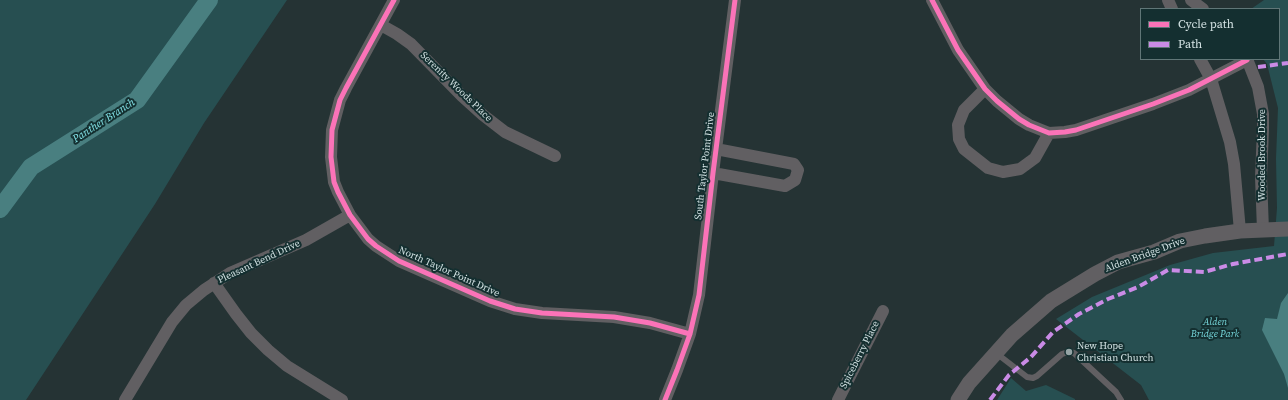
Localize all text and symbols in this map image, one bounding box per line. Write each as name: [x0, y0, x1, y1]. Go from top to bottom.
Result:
legend: [1140, 8, 1280, 60]
text: Cycle path: [1178, 16, 1234, 32]
text: Path: [1178, 36, 1202, 52]
street label: Serenity Woods Place: [418, 50, 494, 124]
water label: Panther Branch: [70, 96, 138, 146]
street label: Wooded Brook Drive: [1256, 109, 1268, 201]
street label: South Taylor Point Drive: [692, 111, 718, 221]
street label: Alden Bridge Drive: [1103, 235, 1187, 275]
street label: Pleasant Bend Drive: [216, 238, 302, 286]
street label: North Taylor Point Drive: [397, 244, 501, 300]
park label: Alden Bridge Park: [1191, 316, 1239, 340]
street label: Spiceberry Place: [838, 319, 882, 391]
place label: New Hope Christian Church: [1077, 340, 1154, 364]
marker: New Hope Christian Church: [1064, 347, 1074, 357]

